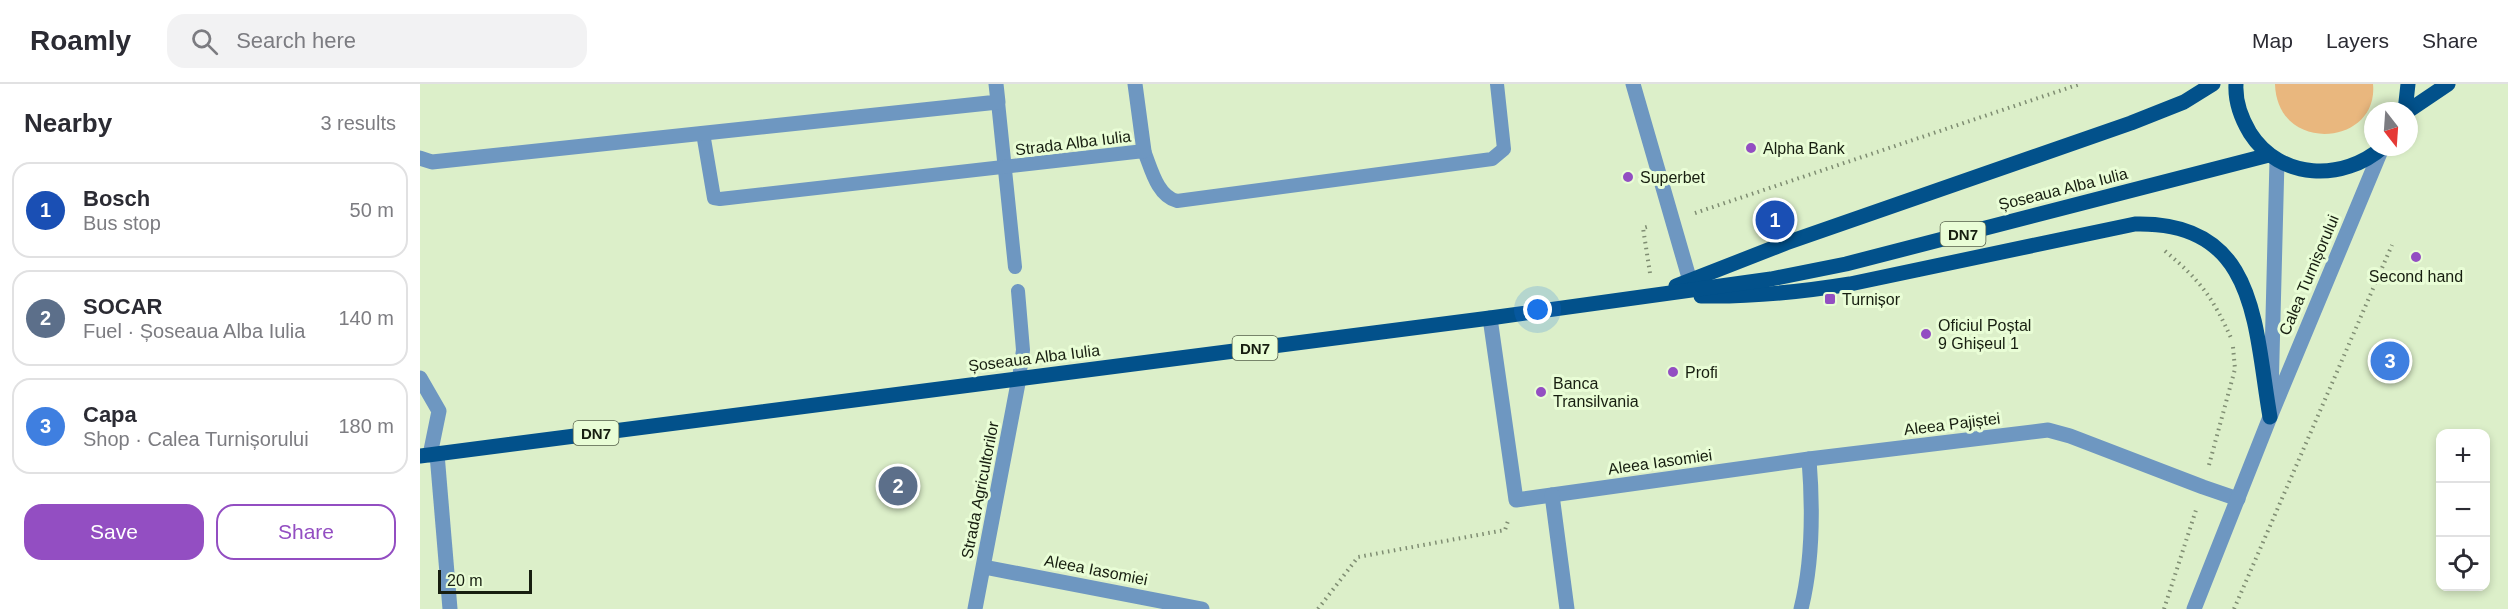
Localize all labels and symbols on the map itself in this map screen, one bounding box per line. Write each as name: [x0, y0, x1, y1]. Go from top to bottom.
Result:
north arrow: [2364, 102, 2418, 156]
street label: Strada Alba Iulia: [1014, 127, 1132, 159]
place label: Alpha Bank: [1763, 140, 1846, 157]
marker: Alpha Bank: [1744, 141, 1758, 155]
street label: Șoseaua Alba Iulia: [1997, 165, 2129, 213]
place label: Superbet: [1640, 169, 1705, 186]
marker: Superbet: [1621, 170, 1635, 184]
pin: 1: [1756, 198, 1794, 242]
street label: Calea Turnișorului: [2276, 212, 2342, 338]
road number: DN7: [1940, 222, 1986, 246]
marker: Second hand: [2409, 250, 2423, 264]
place label: Second hand: [2369, 268, 2463, 285]
place label: Turnișor: [1842, 291, 1901, 308]
marker: Turnișor: [1823, 292, 1837, 306]
your location: [1523, 295, 1552, 324]
place label: Oficiul Poștal 9 Ghișeul 1: [1938, 317, 2031, 352]
marker: Oficiul Poștal 9 Ghișeul 1: [1919, 327, 1933, 341]
road number: DN7: [1232, 336, 1278, 360]
pin: 3: [2370, 338, 2410, 384]
street label: Șoseaua Alba Iulia: [967, 341, 1101, 375]
place label: Profi: [1685, 364, 1718, 381]
marker: Profi: [1666, 365, 1680, 379]
place label: Banca Transilvania: [1553, 375, 1639, 410]
marker: Banca Transilvania: [1534, 385, 1548, 399]
street label: Aleea Pajiștei: [1903, 410, 2001, 438]
street label: Strada Agricultorilor: [958, 419, 1002, 560]
road number: DN7: [574, 421, 618, 445]
street label: Aleea Iasomiei: [1607, 446, 1713, 478]
pin: 2: [878, 464, 918, 508]
street label: Aleea Iasomiei: [1043, 552, 1149, 588]
scale bar: [438, 567, 532, 594]

